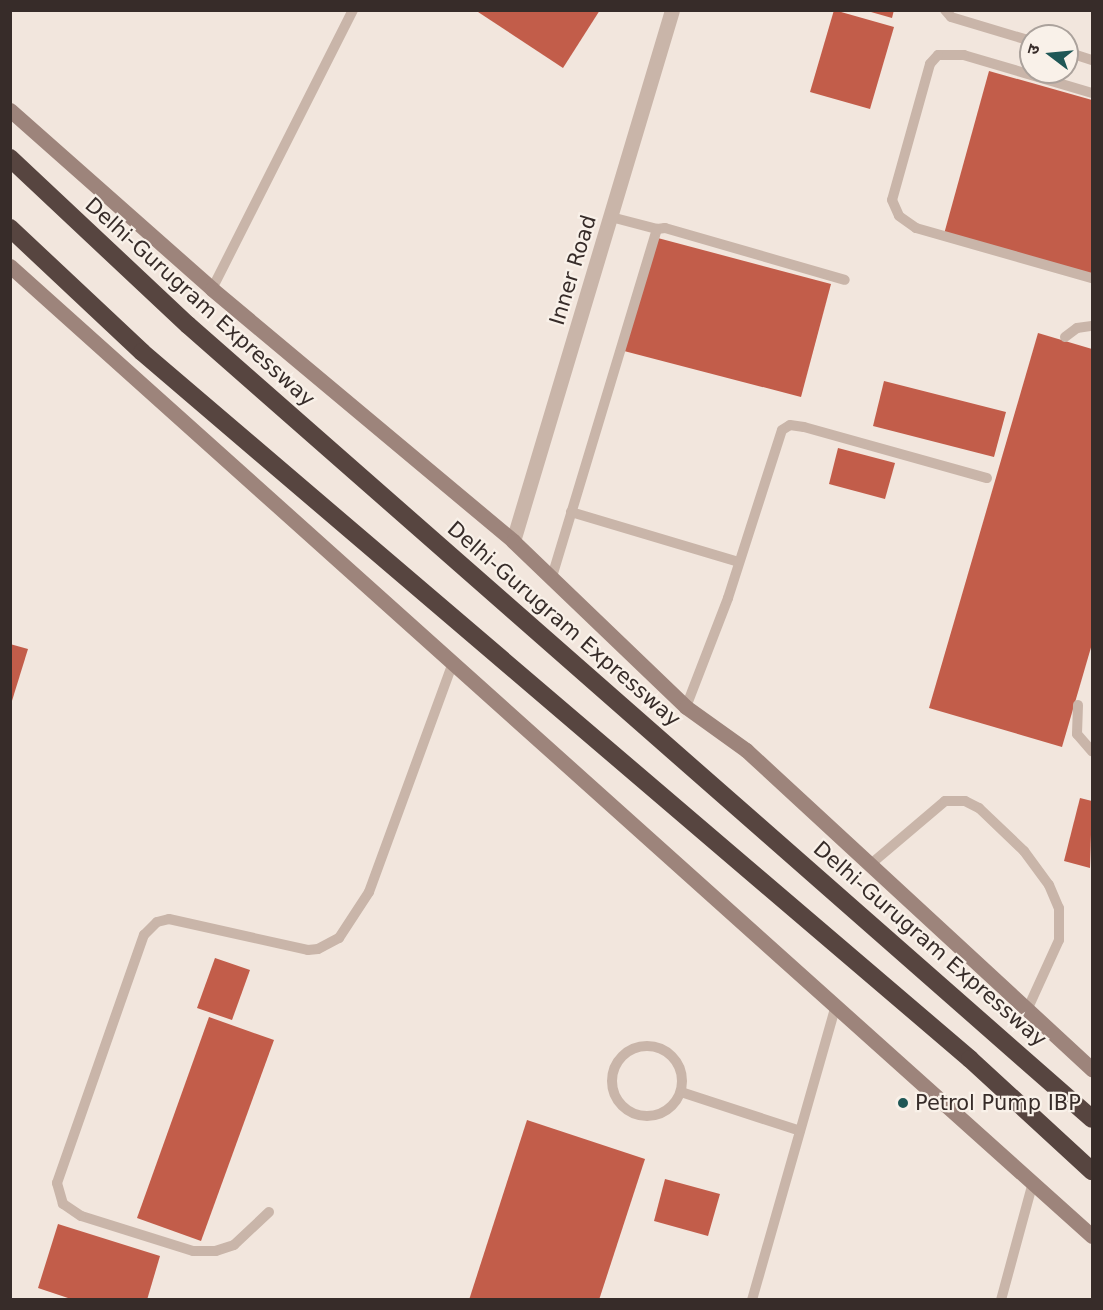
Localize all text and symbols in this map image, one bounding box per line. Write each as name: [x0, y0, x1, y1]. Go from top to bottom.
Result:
north arrow: [1019, 24, 1079, 84]
text: उ: [1023, 42, 1044, 57]
street label: Delhi-Gurugram Expressway: [80, 192, 320, 412]
street label: Inner Road: [544, 212, 602, 328]
street label: Delhi-Gurugram Expressway: [442, 516, 686, 732]
street label: Delhi-Gurugram Expressway: [808, 836, 1052, 1052]
place label: Petrol Pump IBP: [915, 1090, 1081, 1116]
marker: Petrol Pump IBP: [896, 1096, 910, 1110]

